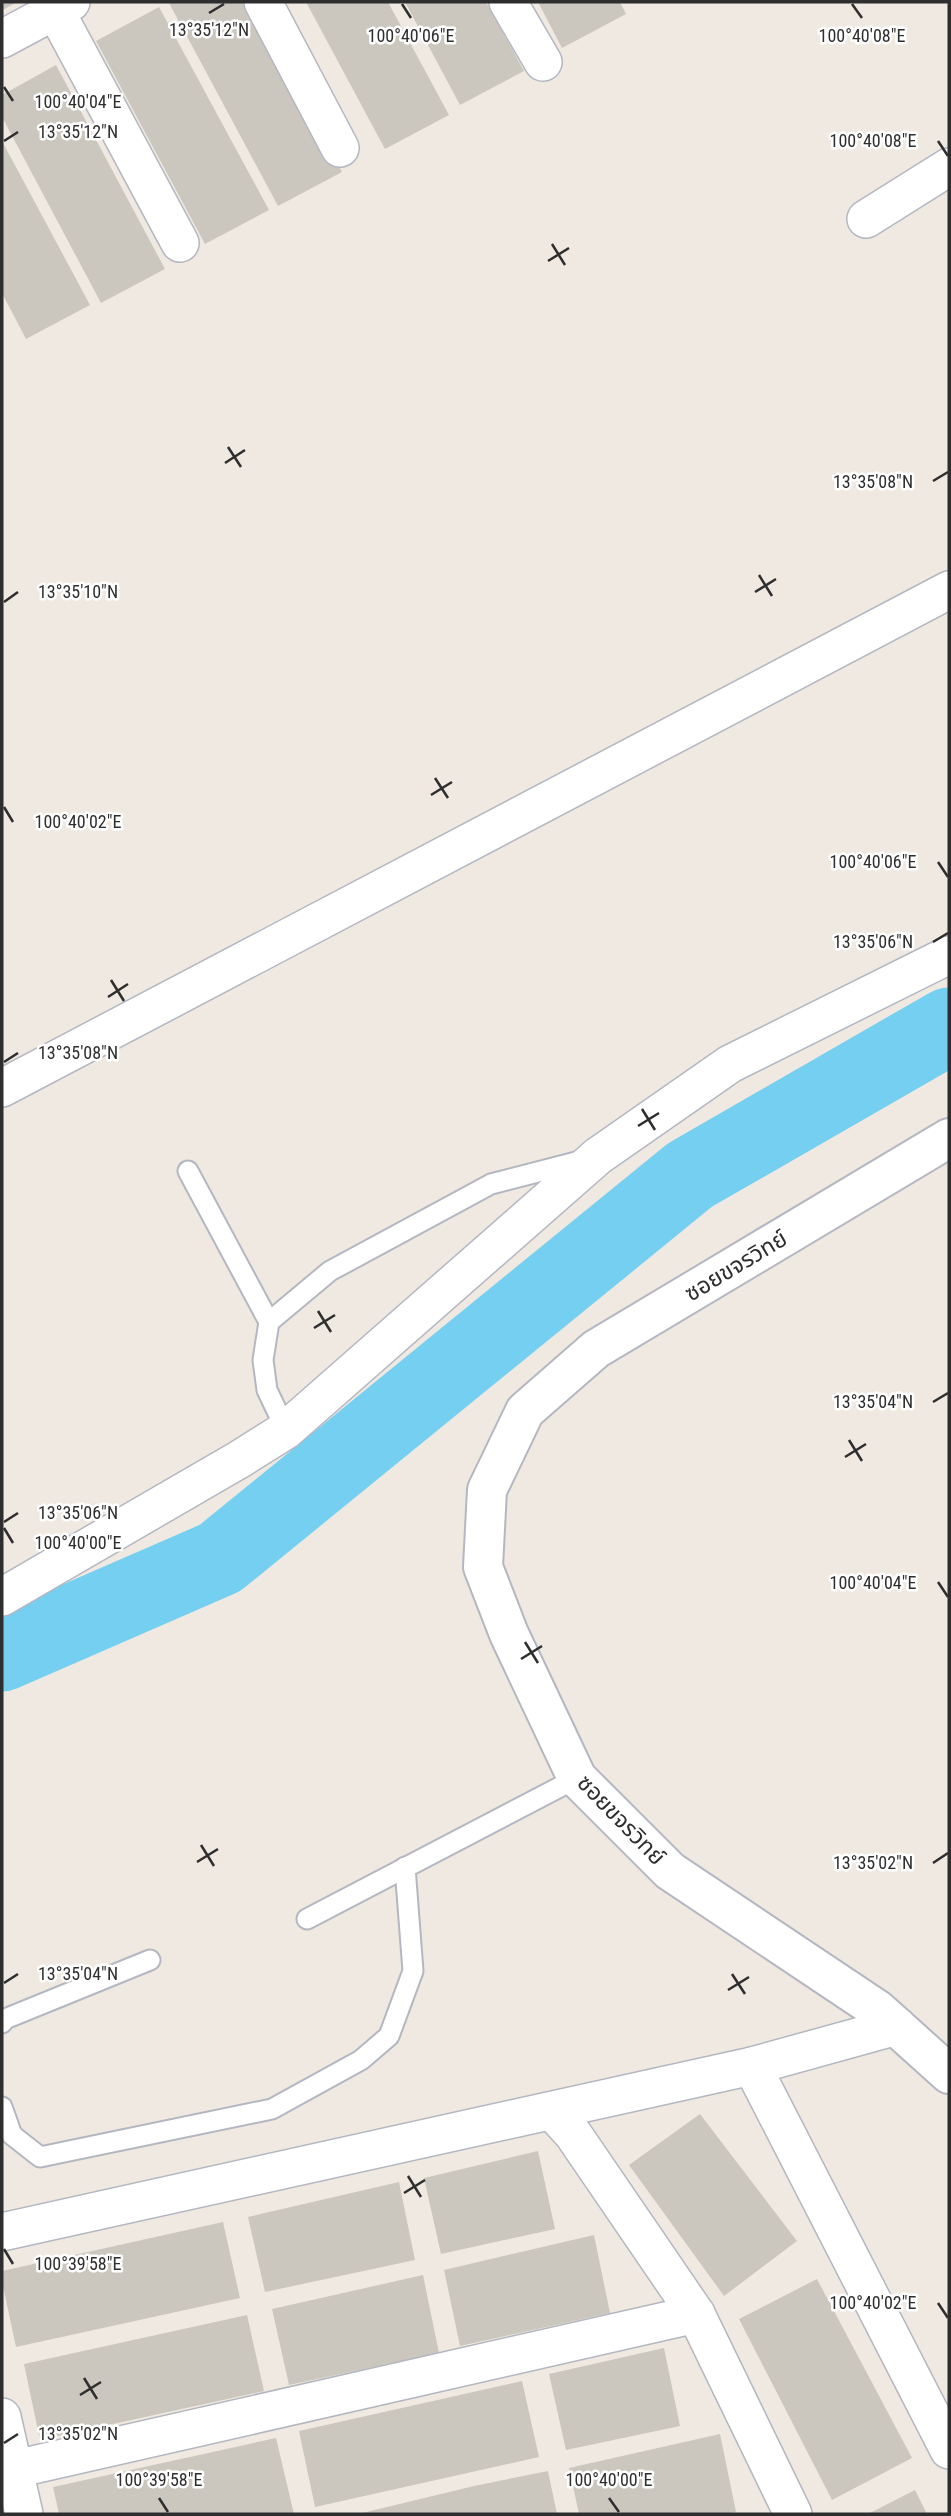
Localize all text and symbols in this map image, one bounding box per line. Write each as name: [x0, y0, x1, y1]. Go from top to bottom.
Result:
text: 13°35'12"N: [169, 19, 249, 40]
text: 100°40'06"E: [368, 25, 454, 46]
text: 100°40'08"E: [819, 25, 905, 46]
text: 100°40'04"E: [35, 91, 121, 112]
text: 13°35'12"N: [38, 121, 118, 142]
text: 100°40'08"E: [830, 130, 916, 151]
text: 13°35'08"N: [833, 471, 913, 492]
text: 13°35'10"N: [38, 581, 118, 602]
text: 100°40'02"E: [35, 811, 121, 832]
text: 100°40'06"E: [830, 851, 916, 872]
text: 13°35'06"N: [833, 931, 913, 952]
text: 13°35'08"N: [38, 1042, 118, 1063]
street label: ซอยขจรวิทย์: [680, 1225, 792, 1307]
text: 13°35'04"N: [833, 1391, 913, 1412]
text: 13°35'06"N: [38, 1502, 118, 1523]
text: 100°40'00"E: [35, 1532, 121, 1553]
text: 100°40'04"E: [830, 1572, 916, 1593]
street label: ซอยขจรวิทย์: [571, 1769, 671, 1871]
text: 13°35'02"N: [833, 1852, 913, 1873]
text: 13°35'04"N: [38, 1963, 118, 1984]
text: 100°39'58"E: [35, 2253, 121, 2274]
text: 100°40'02"E: [830, 2292, 916, 2313]
text: 13°35'02"N: [38, 2423, 118, 2444]
text: 100°39'58"E: [116, 2469, 202, 2490]
text: 100°40'00"E: [566, 2469, 652, 2490]

